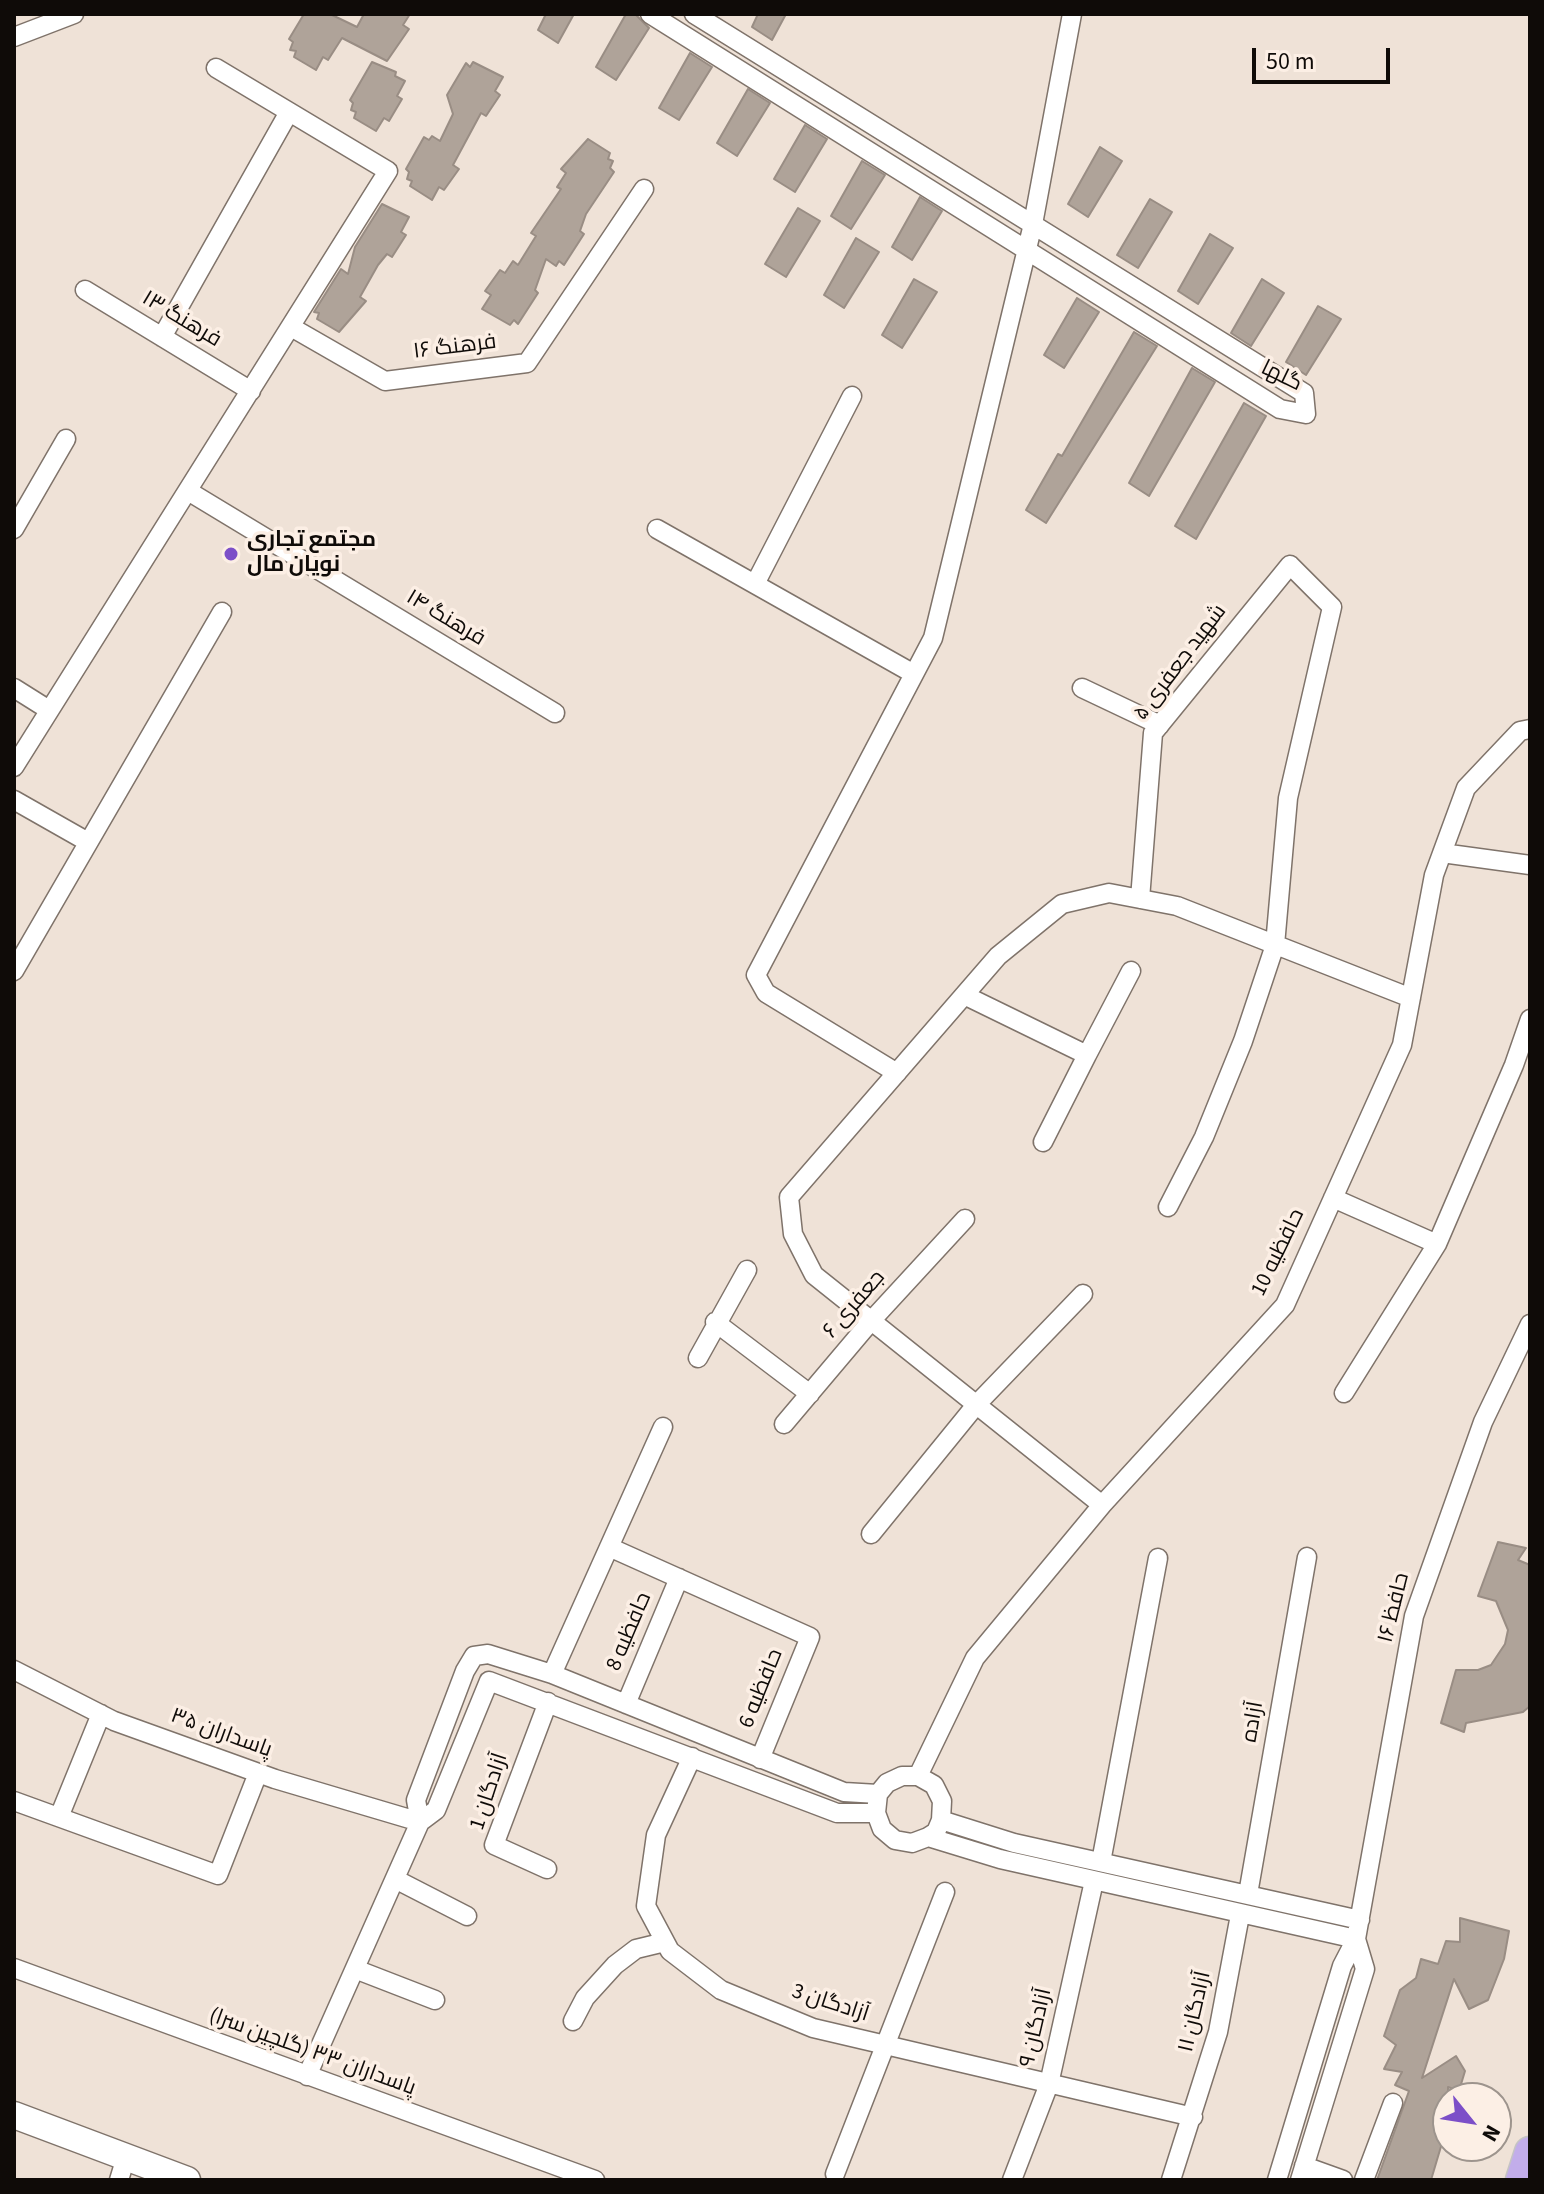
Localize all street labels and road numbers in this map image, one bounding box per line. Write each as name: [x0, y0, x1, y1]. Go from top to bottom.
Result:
street label: فرهنگ ۱۳: [136, 286, 226, 354]
street label: فرهنگ ۱۶: [412, 330, 498, 366]
street label: گلها: [1256, 356, 1306, 398]
street label: فرهنگ ۱۴: [401, 585, 489, 653]
street label: شهید جعفری ۵: [1129, 600, 1233, 726]
street label: حافظیه 10: [1247, 1205, 1311, 1301]
street label: جعفری ۶: [818, 1266, 892, 1344]
street label: حافظ ۱۶: [1374, 1570, 1416, 1646]
street label: حافظیه 8: [602, 1589, 658, 1675]
street label: حافظیه 6: [734, 1646, 790, 1732]
street label: آزاده: [1237, 1699, 1271, 1745]
street label: پاسداران ۳۵: [167, 1703, 275, 1765]
street label: آزادگان 1: [465, 1750, 515, 1834]
street label: آزادگان ۱۱: [1174, 1969, 1218, 2055]
street label: آزادگان 3: [788, 1979, 872, 2029]
street label: آزادگان ۹: [1015, 1986, 1059, 2070]
street label: پاسداران ۳۳ (گلچین سرا): [205, 2003, 419, 2103]

